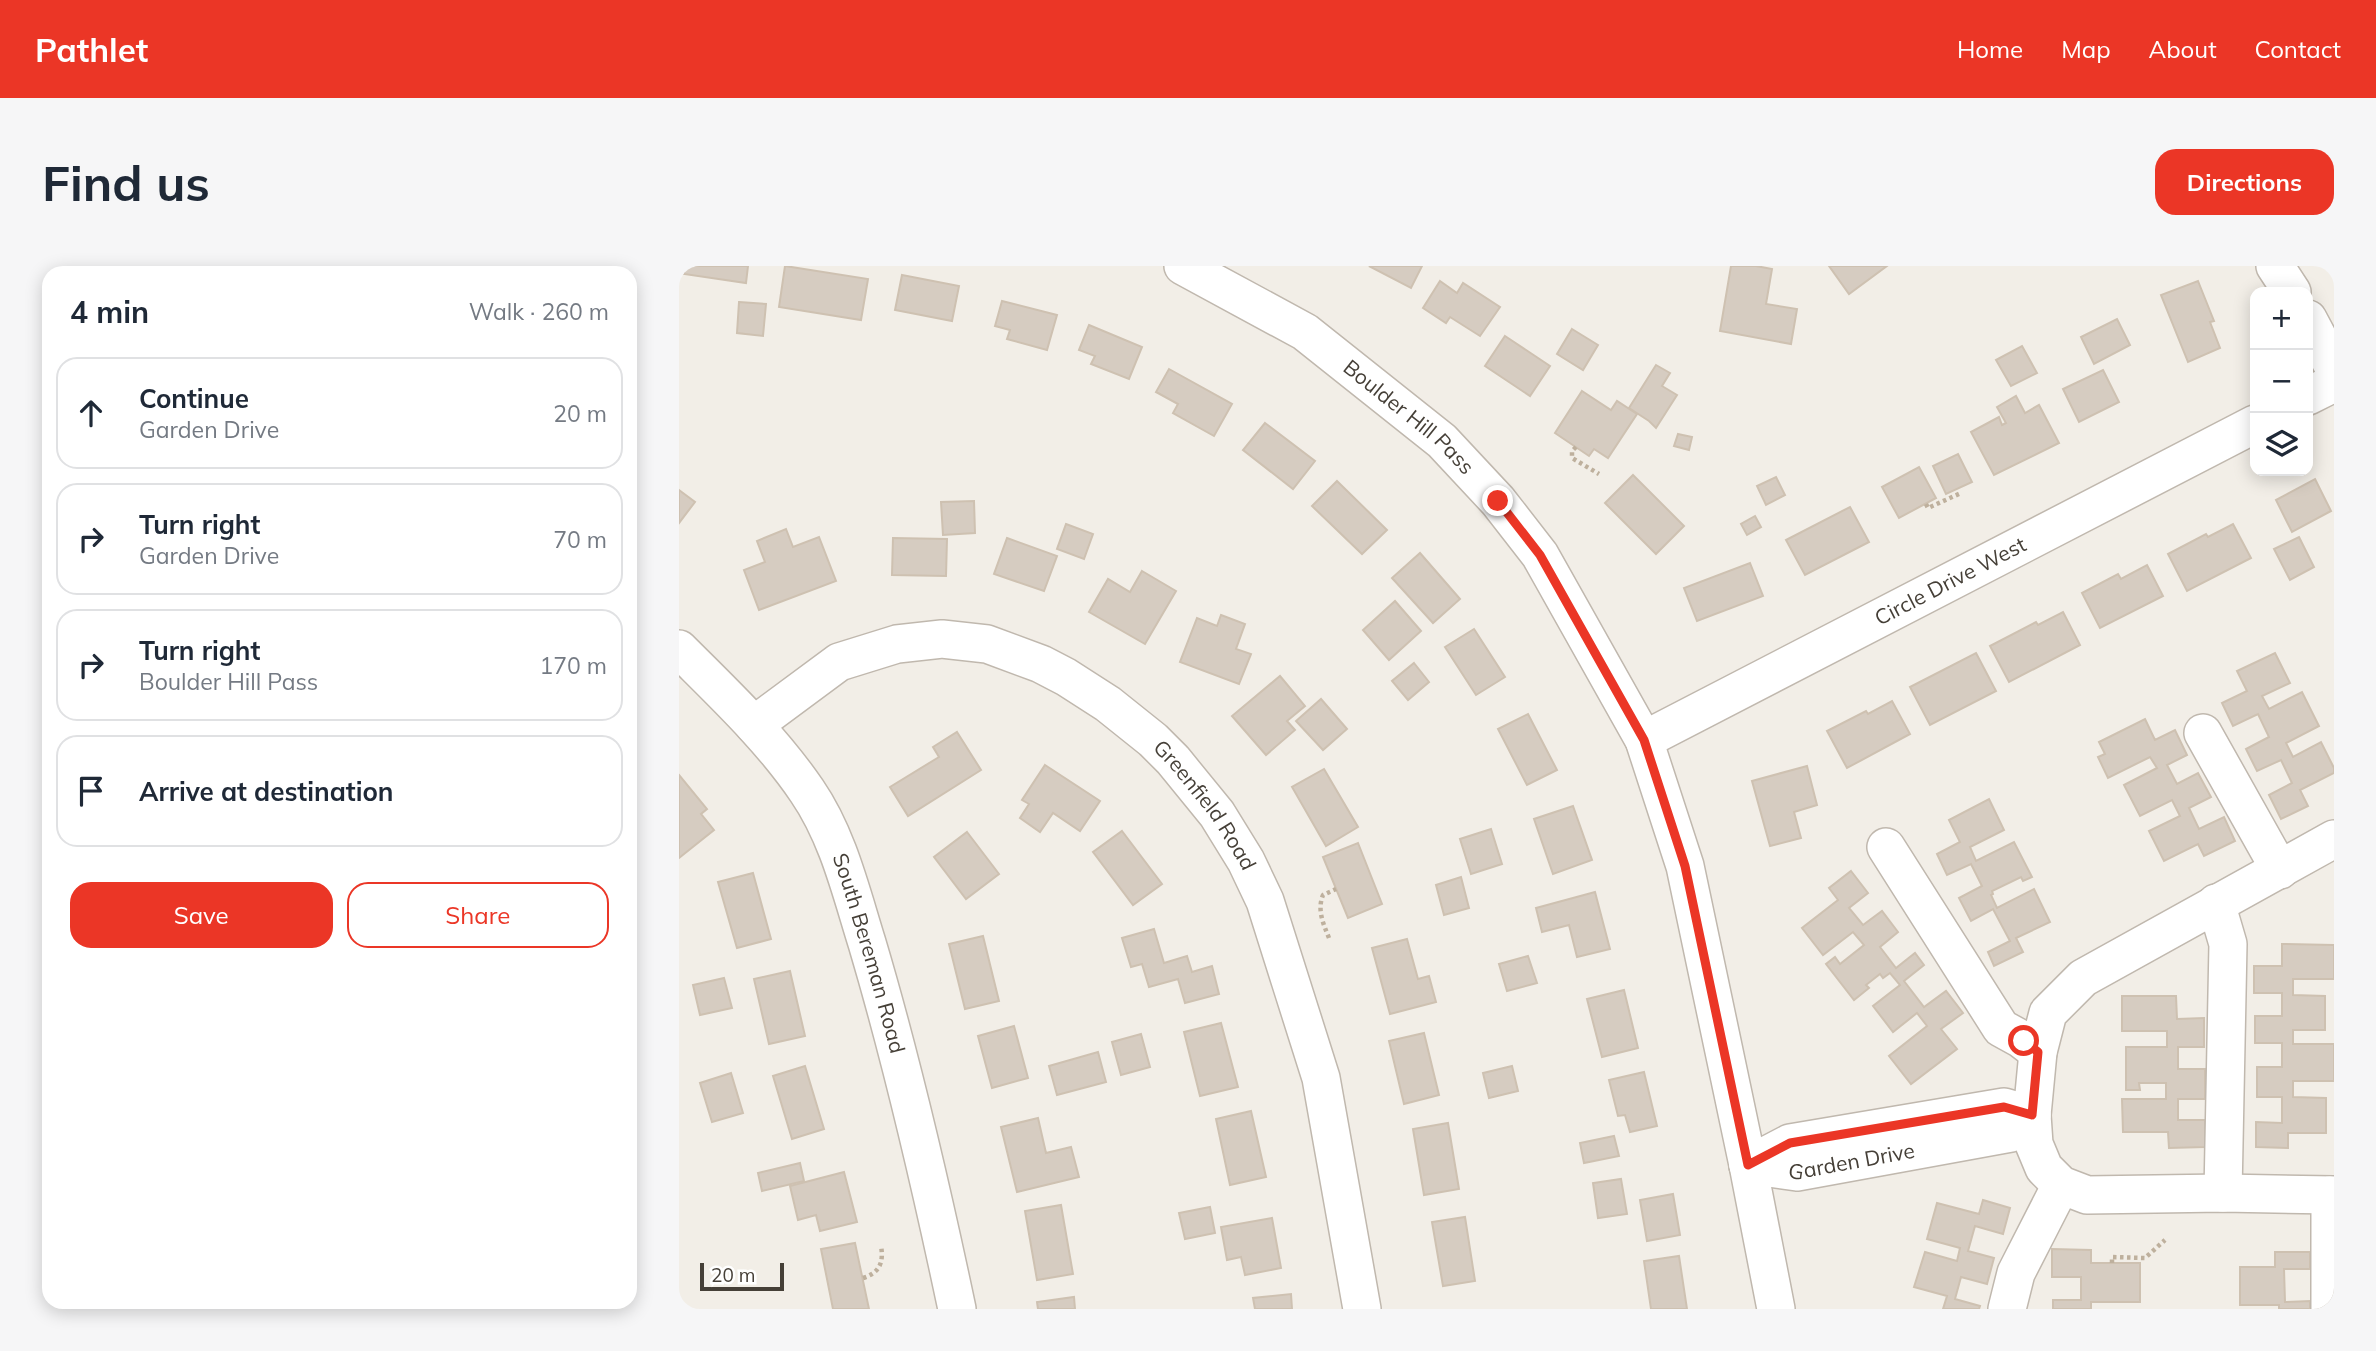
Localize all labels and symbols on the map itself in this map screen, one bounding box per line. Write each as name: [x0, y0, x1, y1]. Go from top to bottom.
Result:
street label: Boulder Hill Pass: [1339, 354, 1480, 479]
route end: [1482, 485, 1513, 516]
street label: Circle Drive West: [1870, 531, 2030, 630]
street label: Greenfield Road: [1148, 734, 1262, 874]
street label: South Bereman Road: [828, 849, 911, 1056]
route start: [2008, 1025, 2039, 1056]
street label: Garden Drive: [1787, 1137, 1917, 1185]
scale bar: [700, 1260, 784, 1292]

